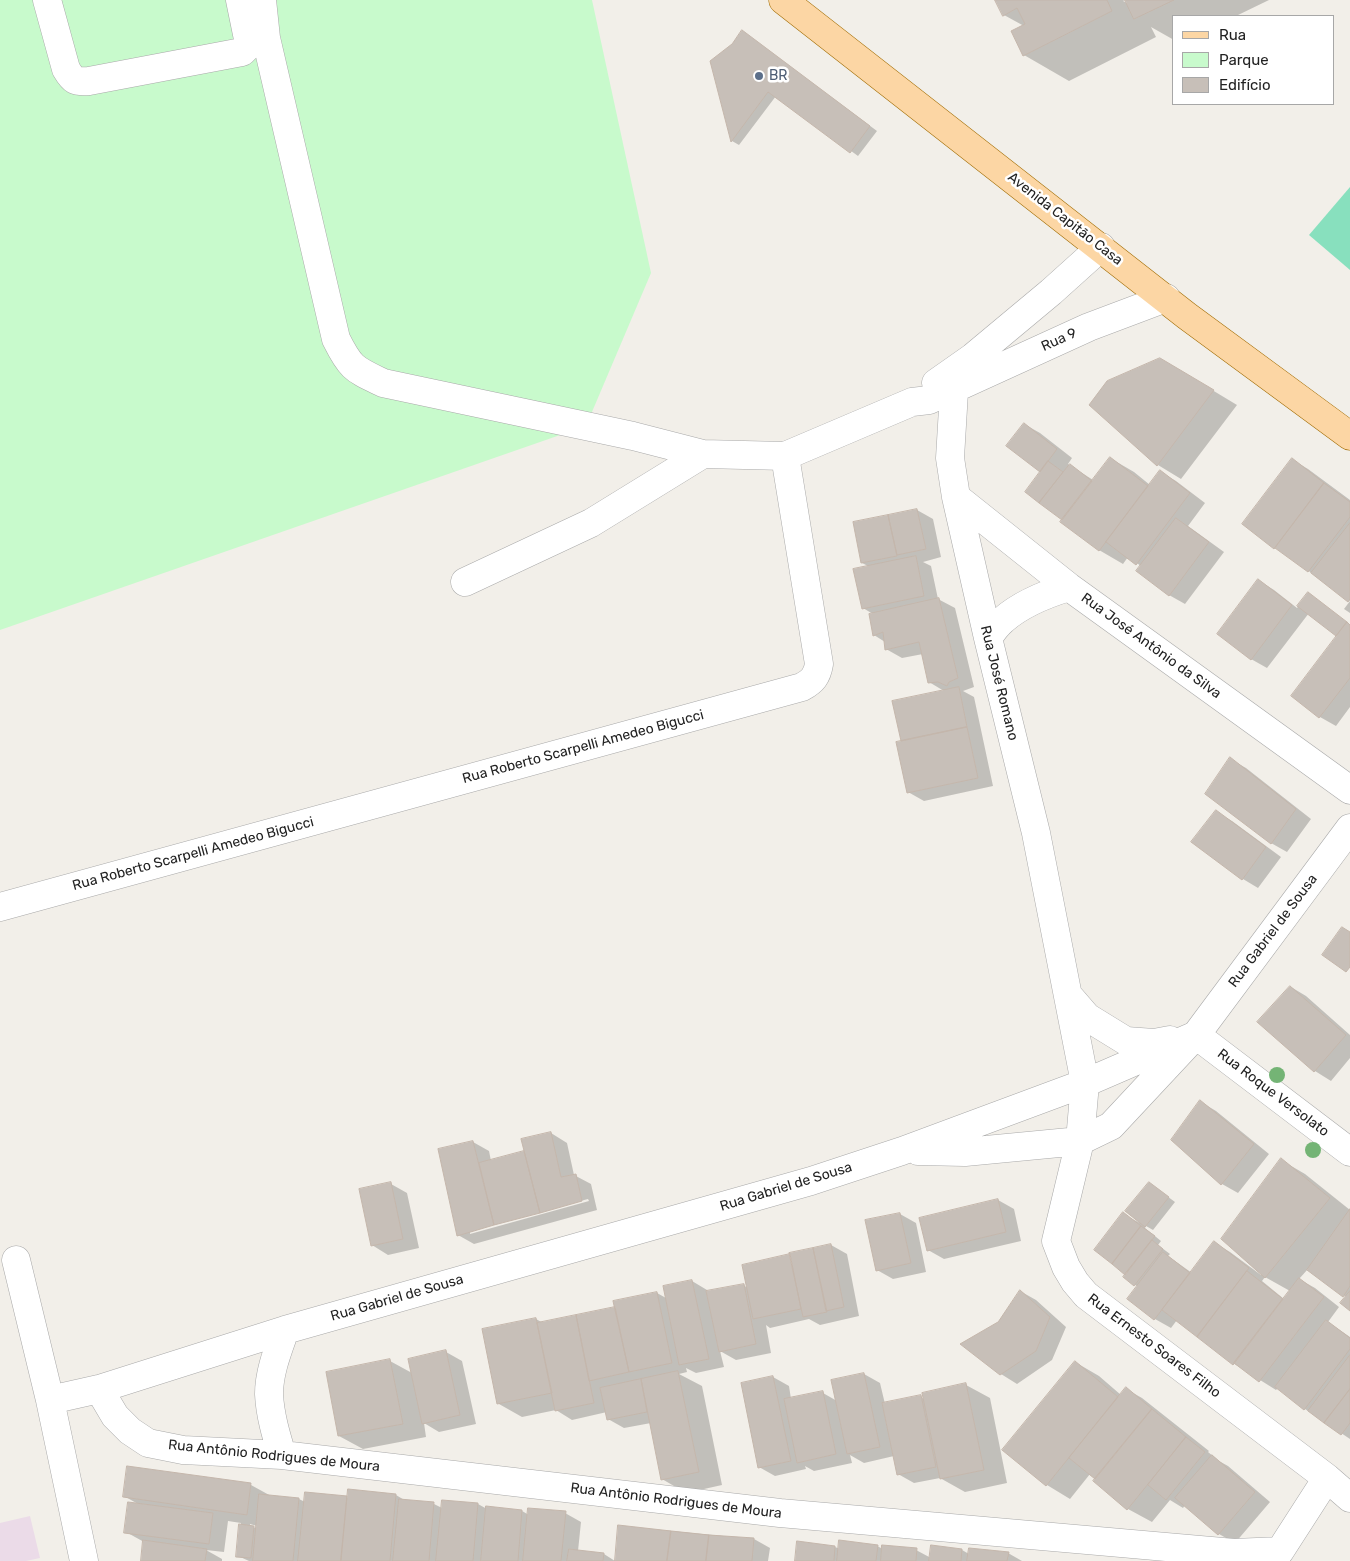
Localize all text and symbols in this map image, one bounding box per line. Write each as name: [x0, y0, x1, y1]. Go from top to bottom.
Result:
legend: [1172, 15, 1335, 105]
text: Rua: [1219, 26, 1246, 44]
text: Parque: [1219, 51, 1269, 69]
place label: BR: [769, 68, 788, 84]
marker: BR: [753, 70, 765, 82]
text: Edifício: [1219, 76, 1271, 94]
street label: Avenida Capitão Casa: [1004, 169, 1126, 269]
street label: Rua 9: [1039, 325, 1079, 355]
street label: Rua José Antônio da Silva: [1078, 590, 1224, 702]
street label: Rua José Romano: [977, 624, 1021, 742]
street label: Rua Roberto Scarpelli Amedeo Bigucci: [460, 707, 706, 787]
street label: Rua Roberto Scarpelli Amedeo Bigucci: [70, 814, 316, 894]
street label: Rua Gabriel de Sousa: [1225, 871, 1321, 991]
street label: Rua Roque Versolato: [1214, 1046, 1332, 1140]
street label: Rua Gabriel de Sousa: [718, 1159, 854, 1215]
street label: Rua Gabriel de Sousa: [329, 1271, 465, 1325]
street label: Rua Ernesto Soares Filho: [1084, 1290, 1224, 1402]
street label: Rua Antônio Rodrigues de Moura: [167, 1437, 381, 1475]
street label: Rua Antônio Rodrigues de Moura: [569, 1480, 783, 1522]

